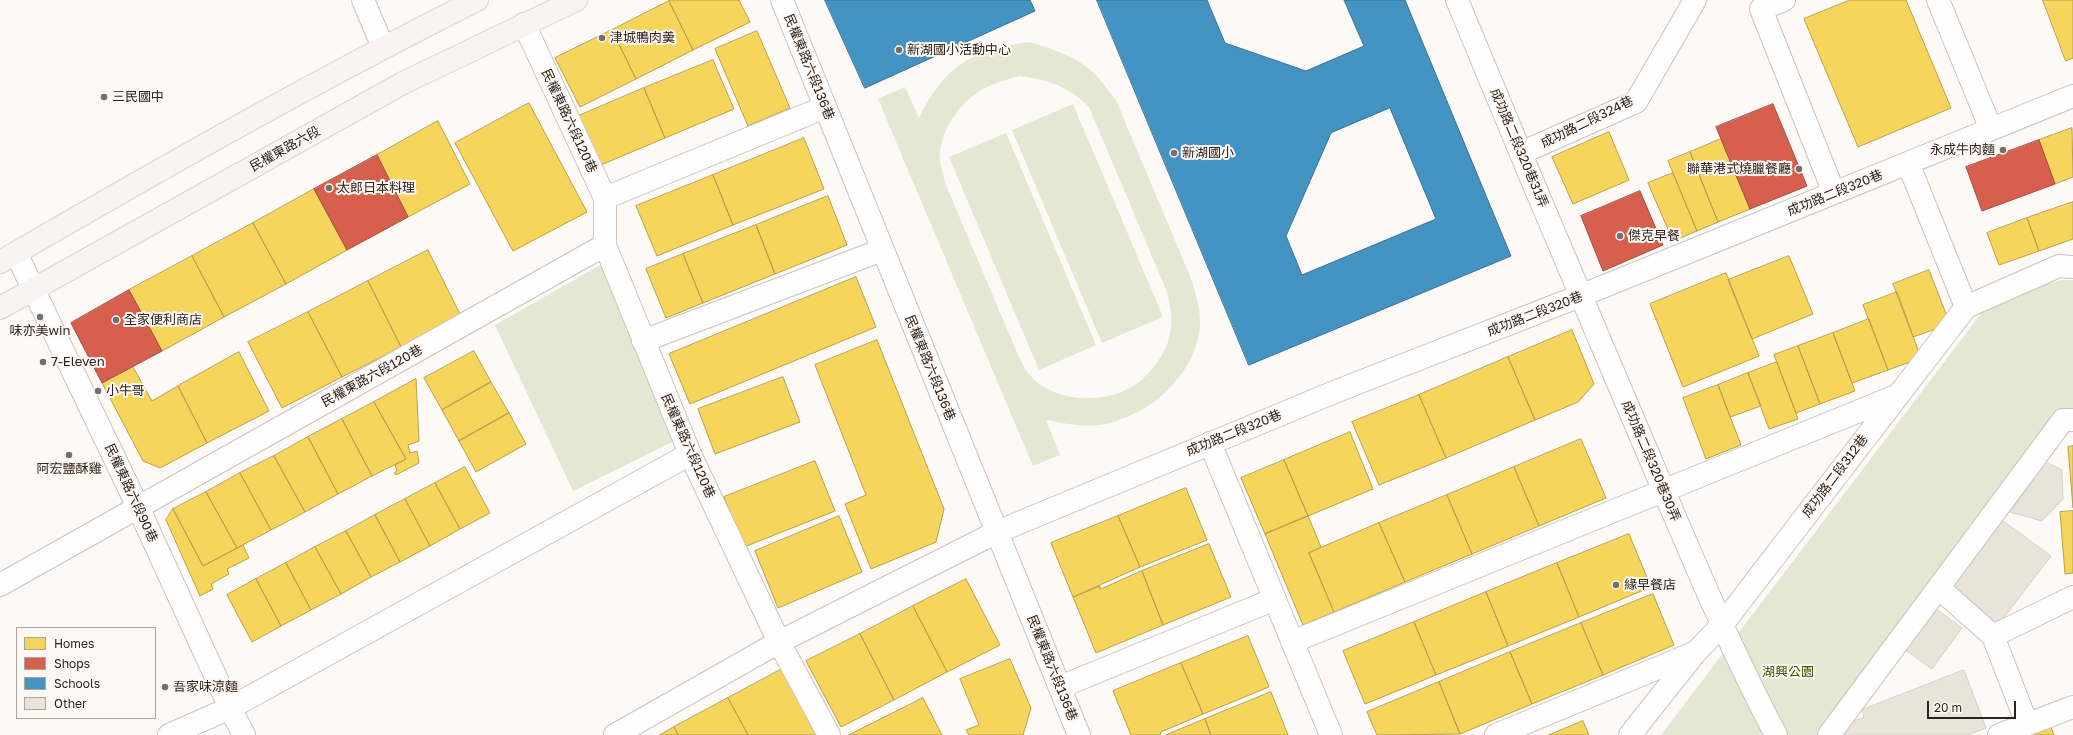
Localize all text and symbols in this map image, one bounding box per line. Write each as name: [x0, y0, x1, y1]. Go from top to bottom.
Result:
street label: 民權東路六段136巷: [781, 12, 837, 122]
place label: 津城鴨肉羮: [610, 30, 675, 46]
marker: 津城鴨肉羮: [597, 33, 607, 43]
place label: 新湖國小活動中心: [907, 42, 1011, 58]
marker: 新湖國小活動中心: [894, 45, 904, 55]
street label: 民權東路六段120巷: [538, 67, 600, 175]
street label: 成功路二段320巷31弄: [1487, 86, 1551, 210]
place label: 三民國中: [112, 89, 164, 105]
marker: 三民國中: [99, 92, 109, 102]
street label: 成功路二段324巷: [1538, 93, 1636, 151]
street label: 民權東路六段: [247, 123, 323, 175]
place label: 永成牛肉麵: [1930, 142, 1995, 158]
place label: 新湖國小: [1182, 145, 1234, 161]
marker: 永成牛肉麵: [1998, 145, 2008, 155]
marker: 新湖國小: [1169, 148, 1179, 158]
place label: 聯華港式燒臘餐廳: [1687, 161, 1791, 177]
marker: 聯華港式燒臘餐廳: [1794, 164, 1804, 174]
street label: 成功路二段320巷: [1785, 167, 1885, 219]
place label: 太郎日本料理: [337, 180, 415, 196]
marker: 太郎日本料理: [324, 183, 334, 193]
place label: 傑克早餐: [1628, 228, 1680, 244]
marker: 傑克早餐: [1615, 231, 1625, 241]
street label: 成功路二段320巷: [1485, 289, 1585, 339]
marker: 味亦美win: [35, 312, 45, 322]
place label: 全家便利商店: [124, 312, 202, 328]
street label: 民權東路六段136巷: [902, 313, 958, 423]
marker: 全家便利商店: [111, 315, 121, 325]
place label: 味亦美win: [9, 323, 71, 339]
street label: 民權東路六段120巷: [319, 342, 425, 410]
place label: 7-Eleven: [51, 354, 105, 370]
marker: 7-Eleven: [38, 357, 48, 367]
place label: 小牛哥: [106, 383, 145, 399]
marker: 小牛哥: [93, 386, 103, 396]
street label: 民權東路六段120巷: [658, 391, 718, 501]
street label: 成功路二段320巷30弄: [1618, 398, 1684, 524]
street label: 成功路二段320巷: [1184, 407, 1284, 459]
street label: 成功路二段312巷: [1799, 432, 1871, 520]
street label: 民權東路六段90巷: [101, 441, 161, 545]
marker: 阿宏鹽酥雞: [64, 450, 74, 460]
place label: 阿宏鹽酥雞: [37, 461, 101, 477]
place label: 緣早餐店: [1624, 577, 1676, 593]
marker: 緣早餐店: [1611, 580, 1621, 590]
street label: 民權東路六段136巷: [1024, 613, 1080, 723]
legend: [16, 627, 156, 719]
text: Homes: [54, 636, 94, 651]
text: Shops: [54, 656, 90, 671]
park label: 湖興公園: [1762, 664, 1814, 680]
text: Schools: [54, 676, 100, 691]
place label: 吾家味涼麵: [173, 679, 238, 695]
marker: 吾家味涼麵: [160, 682, 170, 692]
scale bar: [1929, 693, 2018, 719]
text: Other: [54, 696, 87, 711]
text: 20 m: [1934, 700, 1962, 715]

